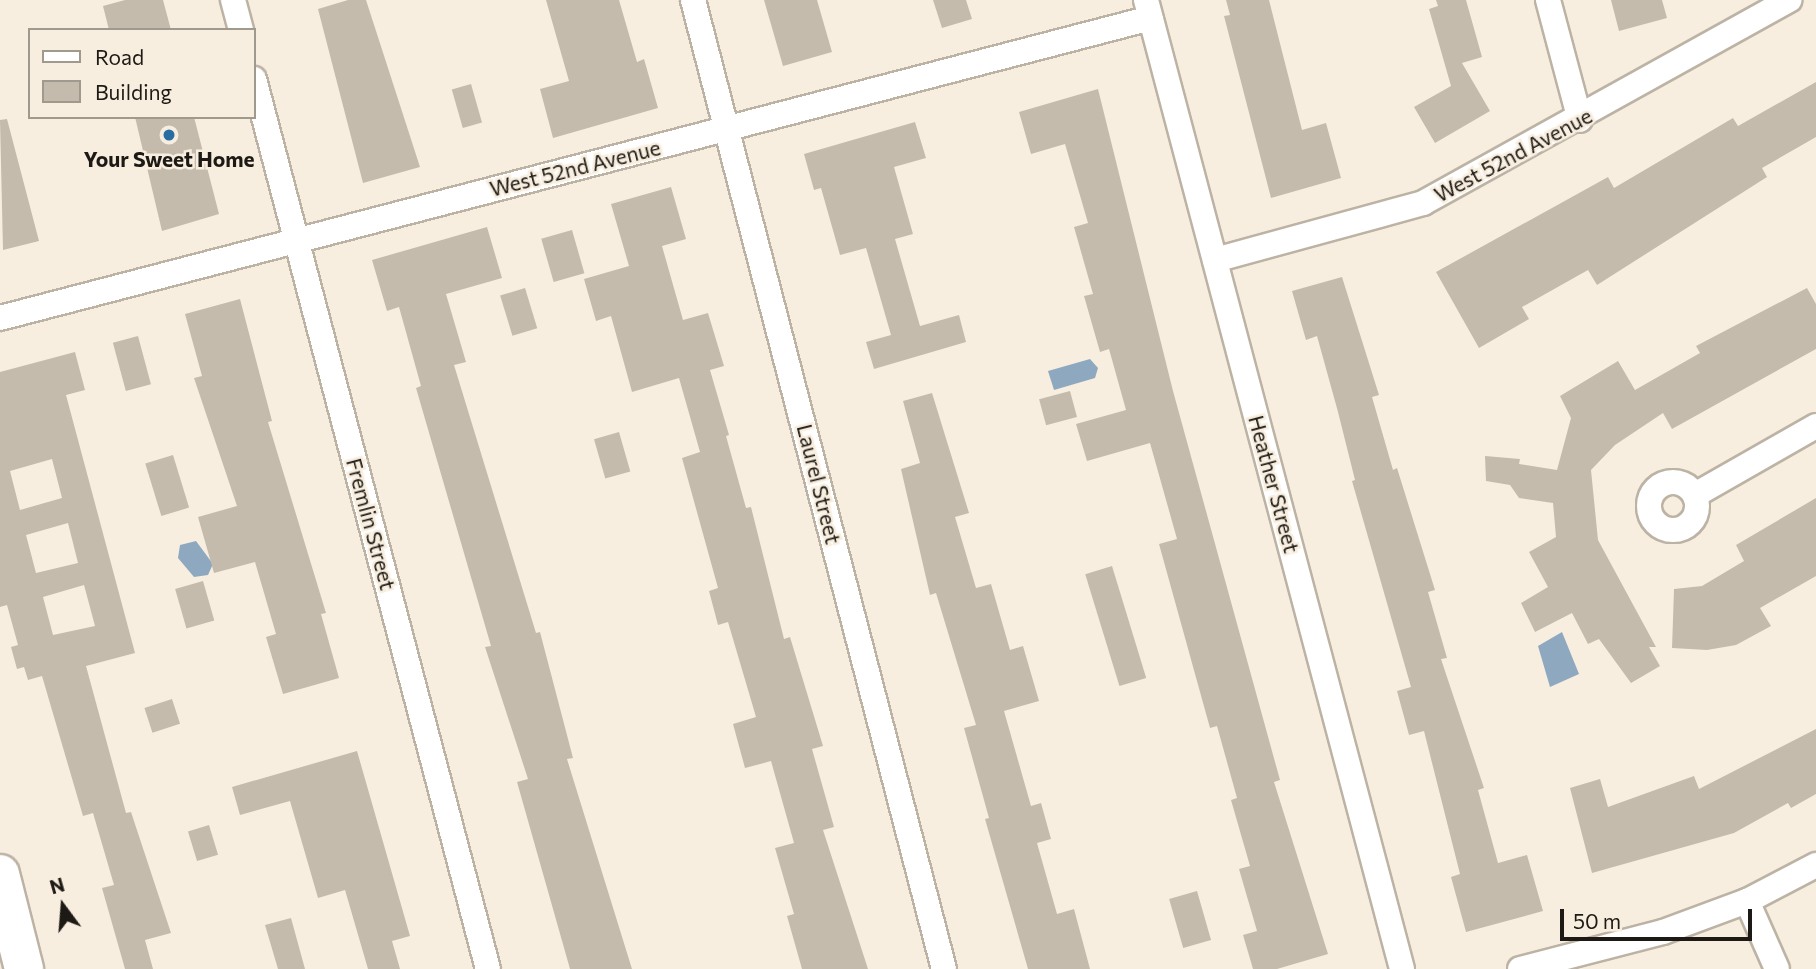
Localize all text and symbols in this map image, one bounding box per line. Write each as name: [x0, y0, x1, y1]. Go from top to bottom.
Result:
legend: [28, 28, 256, 119]
text: Road: [95, 44, 144, 69]
text: Building: [95, 79, 172, 104]
street label: West 52nd Avenue: [1430, 103, 1596, 207]
marker: Your Sweet Home: [161, 127, 177, 143]
street label: West 52nd Avenue: [487, 135, 663, 201]
place label: Your Sweet Home: [83, 146, 255, 172]
street label: Heather Street: [1244, 413, 1304, 555]
street label: Laurel Street: [792, 421, 846, 547]
street label: Fremlin Street: [341, 455, 401, 593]
north arrow: [28, 871, 98, 941]
text: N: [47, 872, 67, 898]
scale bar: [1564, 895, 1756, 939]
text: 50 m: [1573, 908, 1621, 933]

